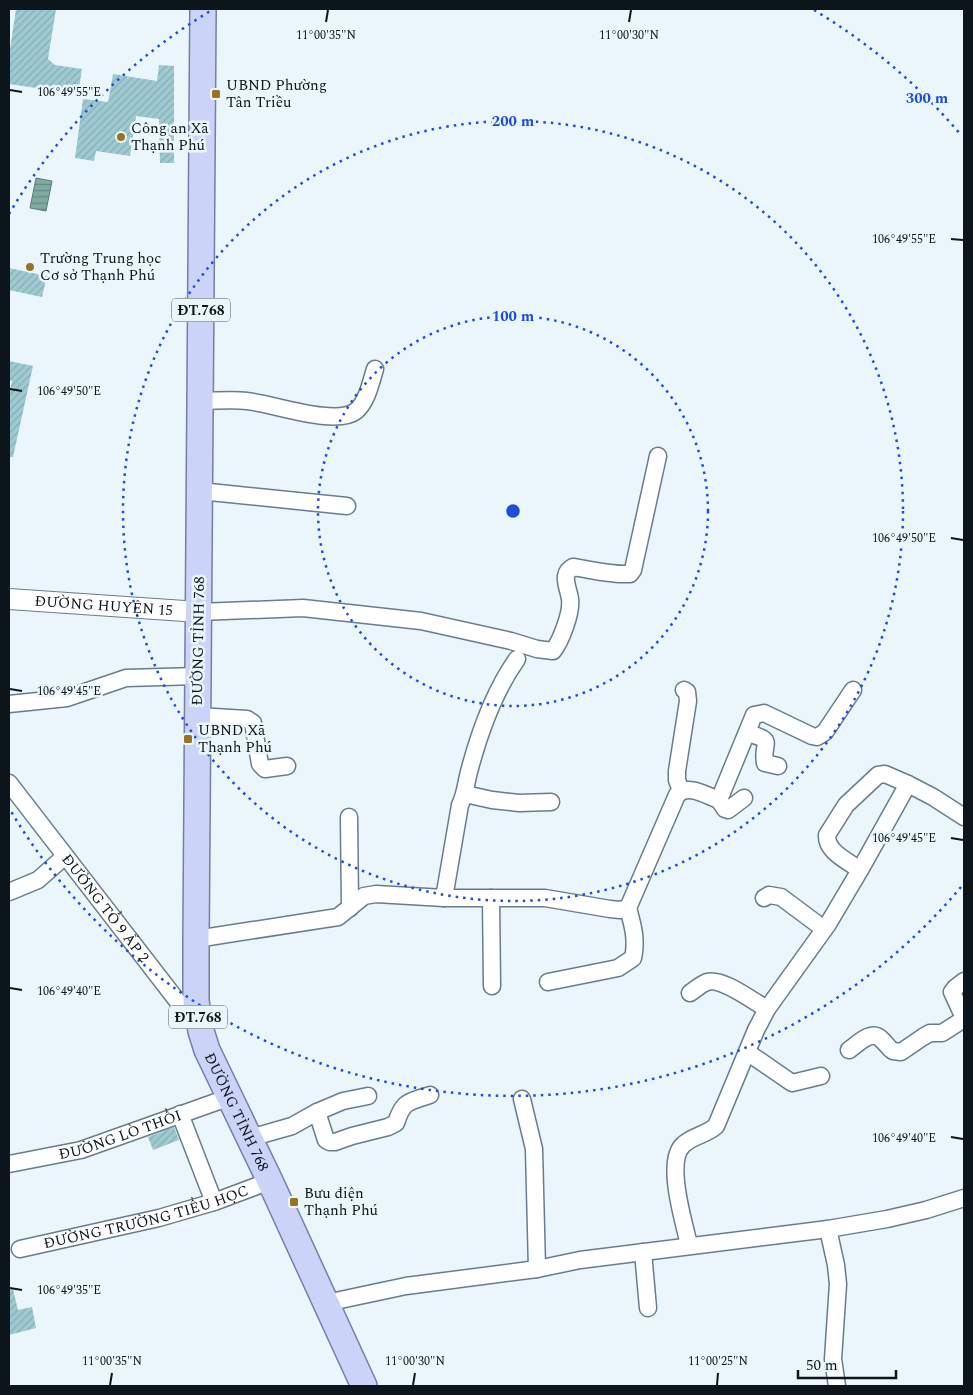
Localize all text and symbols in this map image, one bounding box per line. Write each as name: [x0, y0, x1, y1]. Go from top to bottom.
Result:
text: 11°00'35"N: [296, 26, 356, 45]
text: 11°00'30"N: [599, 26, 659, 45]
place label: UBND Phường Tân Triều: [226, 74, 327, 114]
text: 106°49'55"E: [37, 83, 101, 102]
text: 300 m: [906, 87, 949, 110]
marker: UBND Phường Tân Triều: [210, 88, 222, 100]
text: 200 m: [492, 110, 535, 133]
place label: Công an Xã Thạnh Phú: [131, 117, 209, 157]
marker: Công an Xã Thạnh Phú: [115, 131, 127, 143]
text: 106°49'55"E: [872, 230, 936, 249]
place label: Trường Trung học Cơ sở Thạnh Phú: [40, 247, 161, 287]
marker: Trường Trung học Cơ sở Thạnh Phú: [24, 261, 36, 273]
road number: ĐT.768: [172, 298, 230, 322]
text: 100 m: [492, 305, 535, 328]
text: 106°49'50"E: [37, 382, 101, 401]
centre of rings: [504, 502, 522, 520]
text: 106°49'50"E: [872, 529, 936, 548]
street label: ĐƯỜNG TỈNH 768: [186, 576, 211, 706]
street label: ĐƯỜNG HUYỆN 15: [34, 590, 174, 622]
text: 106°49'45"E: [37, 682, 101, 701]
place label: UBND Xã Thạnh Phú: [198, 719, 272, 759]
marker: UBND Xã Thạnh Phú: [182, 733, 194, 745]
text: 106°49'45"E: [872, 829, 936, 848]
street label: ĐƯỜNG TỔ 9 ẤP 2: [56, 849, 155, 968]
text: 106°49'40"E: [37, 982, 101, 1001]
road number: ĐT.768: [169, 1006, 227, 1028]
street label: ĐƯỜNG TỈNH 768: [198, 1049, 275, 1175]
street label: ĐƯỜNG LÒ THỔI: [57, 1104, 185, 1166]
text: 106°49'40"E: [872, 1129, 936, 1148]
street label: ĐƯỜNG TRƯỜNG TIỂU HỌC: [41, 1179, 252, 1255]
place label: Bưu điện Thạnh Phú: [304, 1182, 378, 1222]
marker: Bưu điện Thạnh Phú: [288, 1196, 300, 1208]
text: 106°49'35"E: [37, 1281, 101, 1300]
scale bar: [798, 1348, 896, 1380]
text: 11°00'35"N: [82, 1352, 142, 1371]
text: 11°00'30"N: [385, 1352, 445, 1371]
text: 11°00'25"N: [688, 1352, 748, 1371]
text: 50 m: [806, 1354, 838, 1377]

